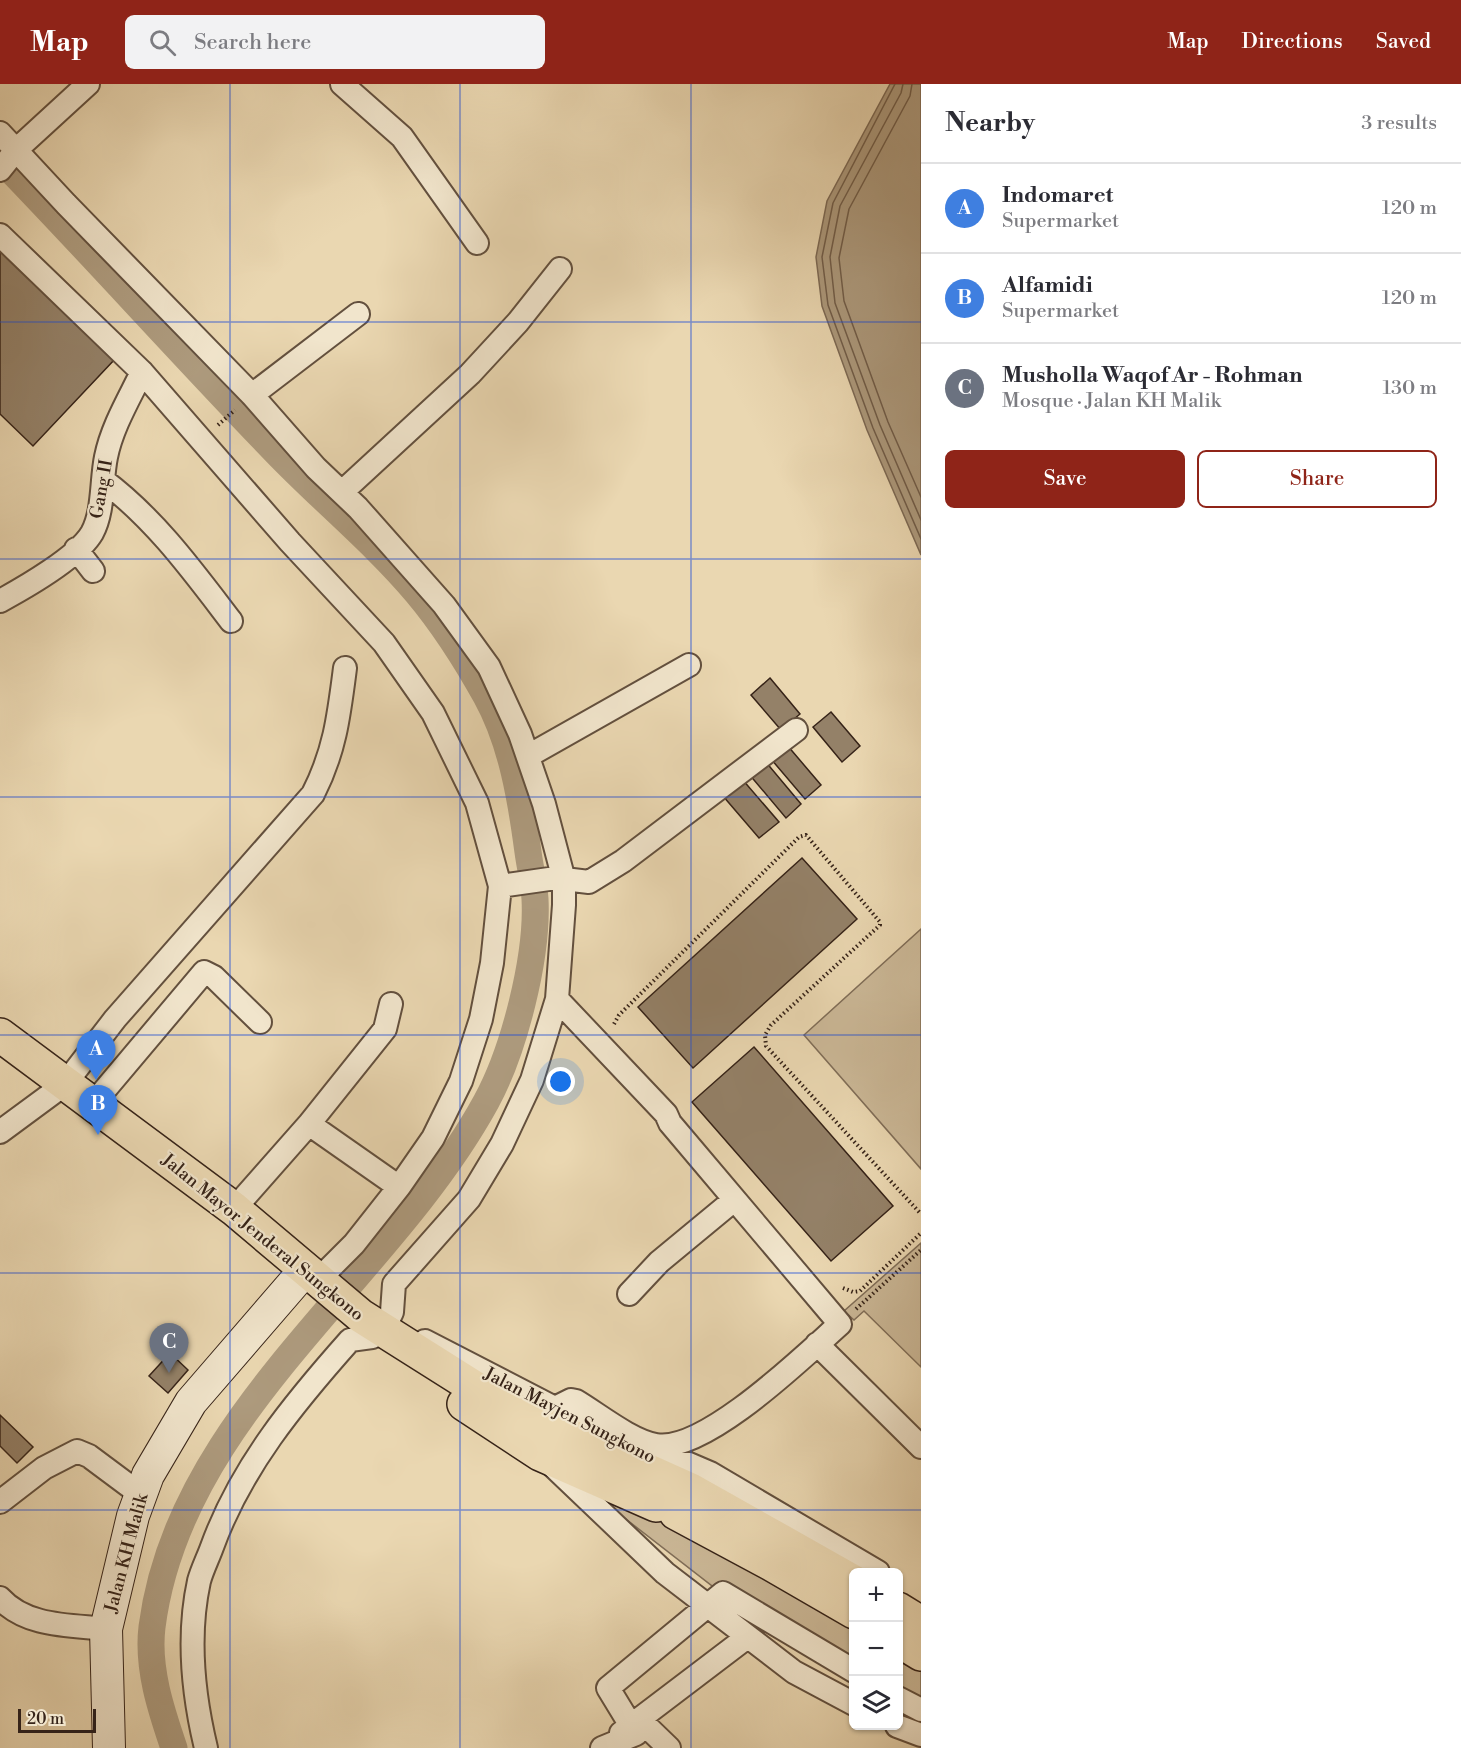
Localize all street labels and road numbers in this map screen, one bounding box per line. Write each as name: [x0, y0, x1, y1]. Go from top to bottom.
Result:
street label: Gang II: [85, 457, 118, 521]
street label: Jalan Mayor Jenderal Sungkono: [156, 1148, 369, 1326]
street label: Jalan Mayjen Sungkono: [479, 1362, 659, 1469]
street label: Jalan KH Malik: [99, 1489, 154, 1616]

